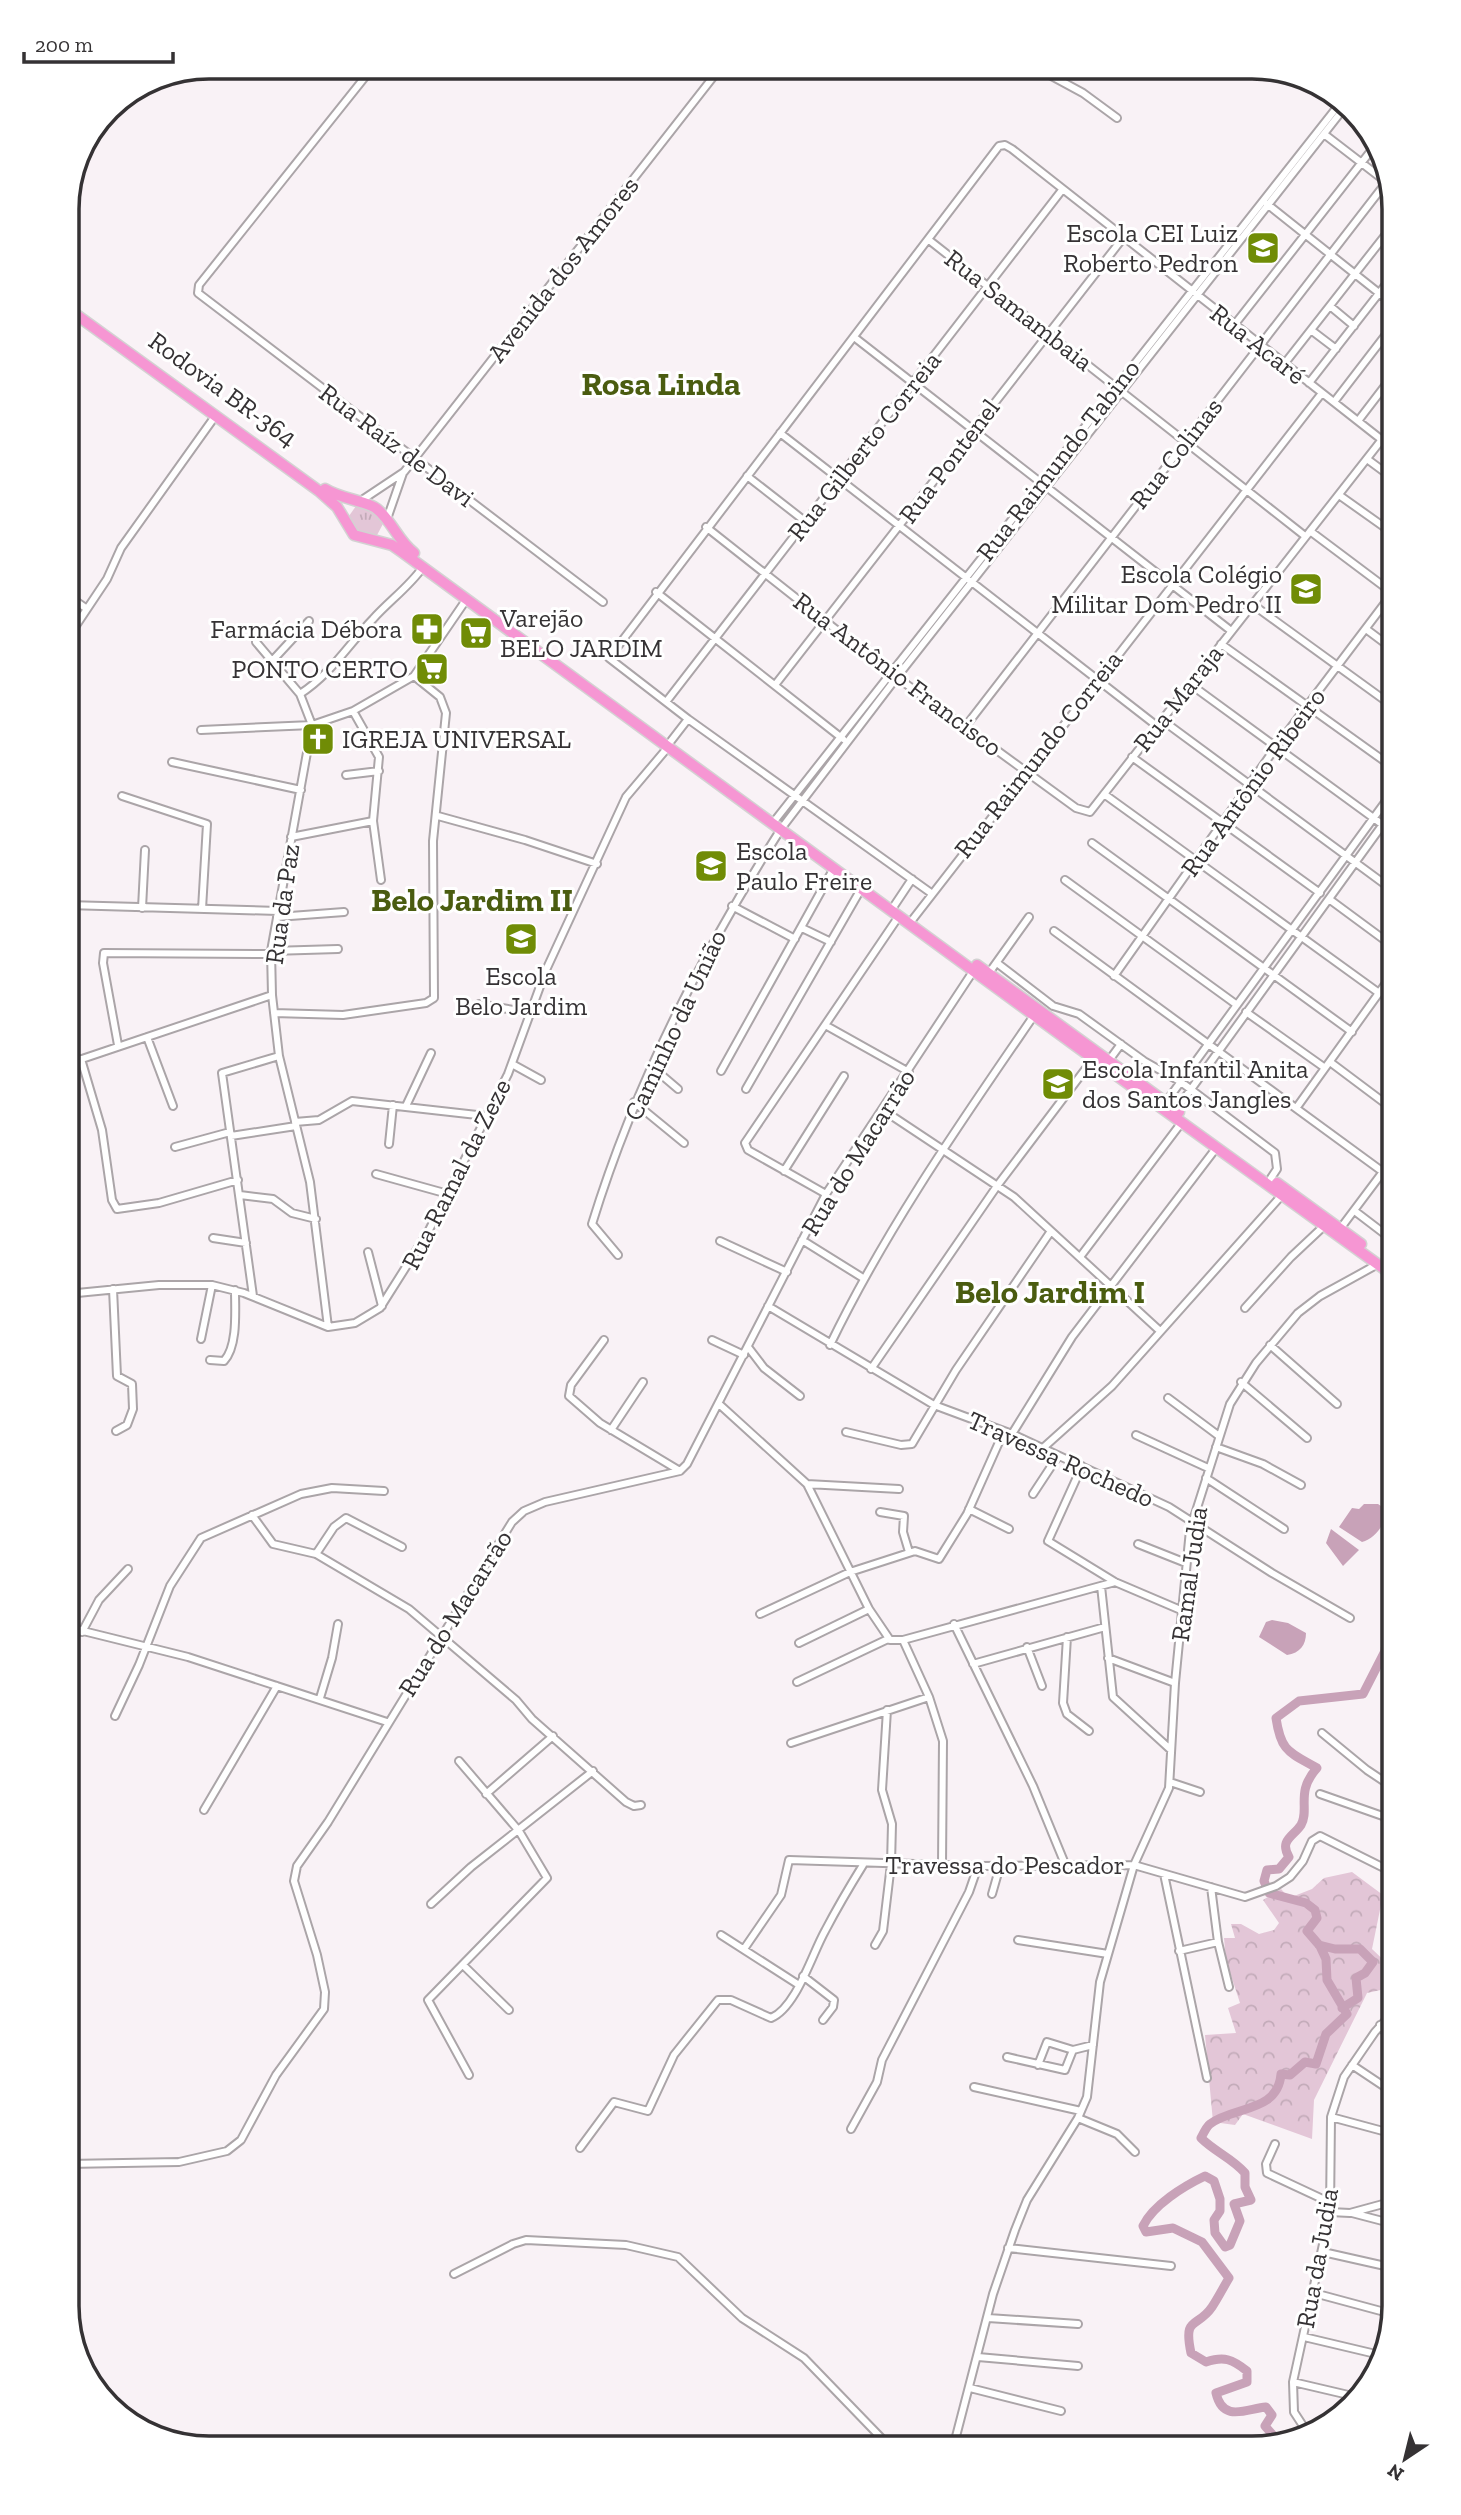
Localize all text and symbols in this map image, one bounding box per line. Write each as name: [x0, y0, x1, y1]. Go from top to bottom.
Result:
scale bar: [24, 21, 173, 65]
text: 200 m: [35, 32, 93, 57]
street label: Avenida dos Amores: [481, 170, 645, 368]
place label: Escola CEI Luiz Roberto Pedron: [1063, 217, 1238, 279]
school or university icon: Escola CEI Luiz Roberto Pedron: [1244, 229, 1282, 267]
street label: Rua Samambaia: [939, 242, 1100, 378]
street label: Rua Acaré: [1204, 297, 1312, 391]
street label: Rodovia BR-364: [143, 324, 303, 454]
street label: Rua Gilberto Correia: [780, 345, 948, 547]
street label: Rua Raimundo Tabino: [969, 353, 1147, 567]
district label: Rosa Linda: [581, 364, 741, 403]
street label: Rua Raíz de Davi: [313, 376, 481, 514]
street label: Rua Colinas: [1123, 391, 1229, 515]
street label: Rua Pontenel: [892, 392, 1006, 530]
place label: Escola Colégio Militar Dom Pedro II: [1051, 558, 1282, 620]
school or university icon: Escola Colégio Militar Dom Pedro II: [1287, 570, 1325, 608]
street label: Rua Antônio Francisco: [787, 585, 1009, 763]
place label: Varejão BELO JARDIM: [499, 602, 663, 664]
pharmacy icon: Farmácia Débora: [408, 610, 446, 648]
place label: Farmácia Débora: [210, 613, 402, 645]
supermarket icon: Varejão BELO JARDIM: [457, 614, 495, 652]
street label: Rua Maraja: [1126, 638, 1230, 758]
street label: Rua Raimundo Correia: [947, 644, 1129, 864]
supermarket icon: PONTO CERTO: [413, 650, 451, 688]
place label: PONTO CERTO: [232, 653, 408, 685]
street label: Rua Antônio Ribeiro: [1174, 681, 1332, 883]
church icon: IGREJA UNIVERSAL: [299, 720, 337, 758]
place label: IGREJA UNIVERSAL: [342, 723, 571, 755]
place label: Escola Paulo Freire: [736, 835, 872, 897]
street label: Rua da Paz: [258, 842, 306, 966]
school or university icon: Escola Paulo Freire: [692, 847, 730, 885]
district label: Belo Jardim II: [371, 880, 573, 919]
school or university icon: Escola Belo Jardim: [502, 920, 540, 958]
street label: Caminho da União: [617, 925, 733, 1125]
place label: Escola Belo Jardim: [455, 960, 588, 1022]
place label: Escola Infantil Anita dos Santos Jangles: [1082, 1053, 1309, 1115]
street label: Rua do Macarrão: [794, 1063, 922, 1241]
school or university icon: Escola Infantil Anita dos Santos Jangles: [1039, 1065, 1077, 1103]
street label: Rua Ramal da Zeze: [394, 1073, 518, 1275]
district label: Belo Jardim I: [955, 1272, 1145, 1311]
street label: Travessa Rochedo: [963, 1404, 1159, 1514]
street label: Ramal Judia: [1164, 1504, 1214, 1644]
street label: Rua do Macarrão: [391, 1524, 519, 1702]
street label: Travessa do Pescador: [885, 1849, 1125, 1881]
street label: Rua da Judia: [1289, 2185, 1345, 2330]
north arrow: [1370, 2424, 1440, 2494]
text: N: [1383, 2459, 1408, 2486]

